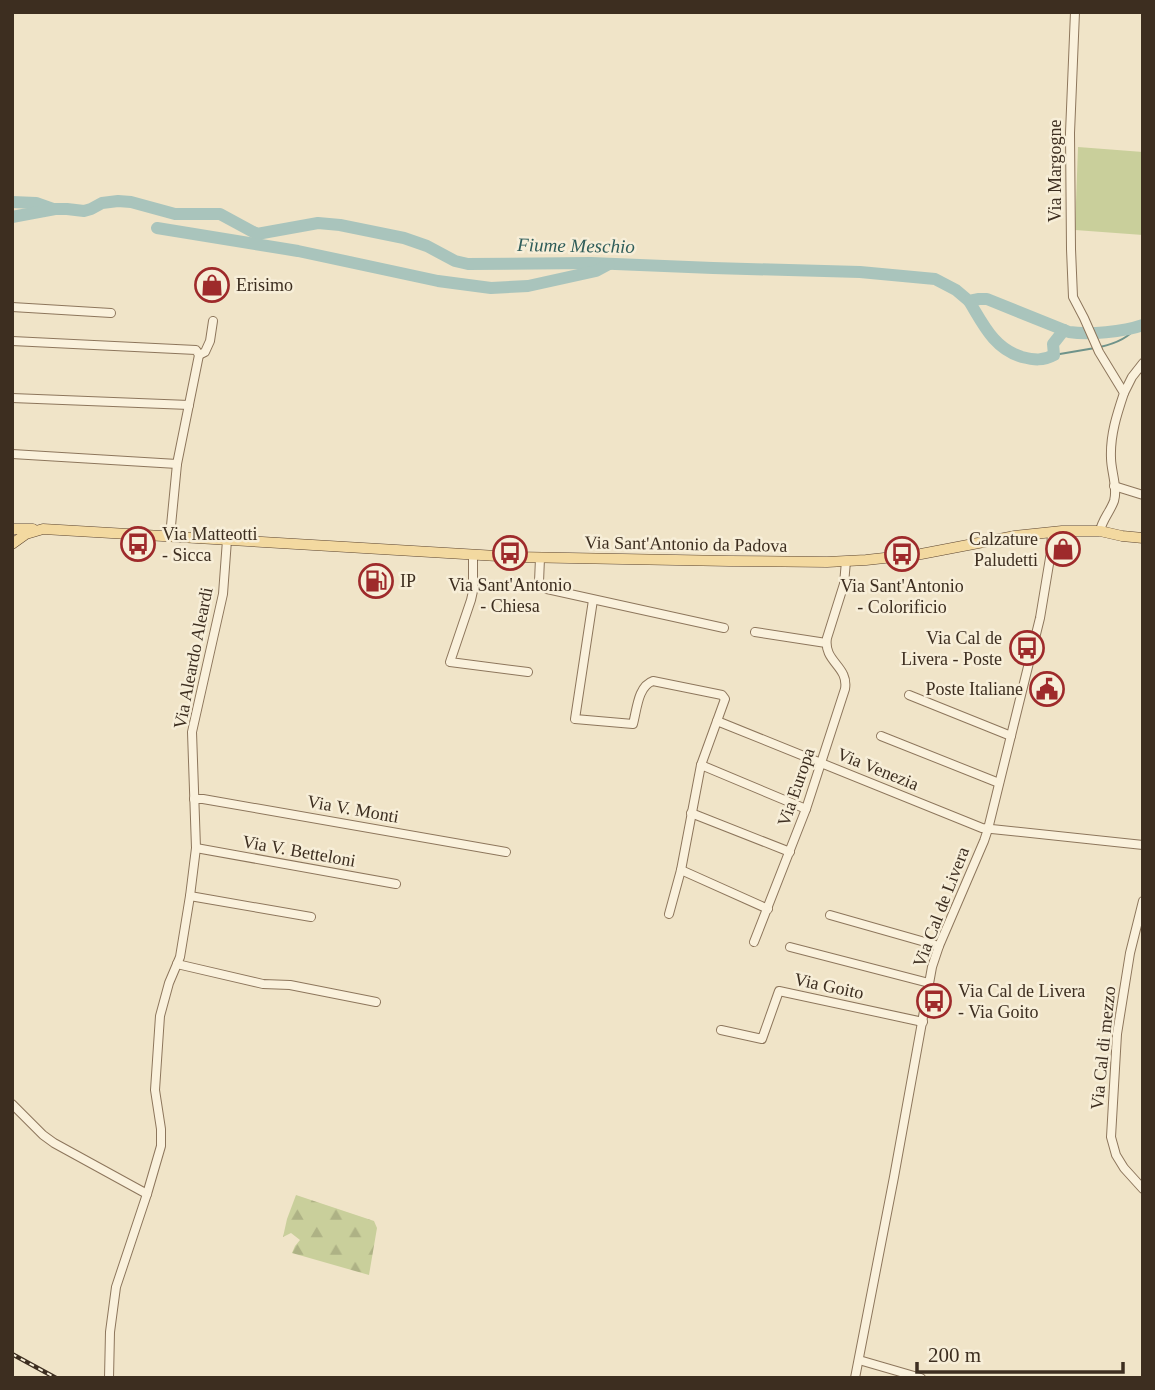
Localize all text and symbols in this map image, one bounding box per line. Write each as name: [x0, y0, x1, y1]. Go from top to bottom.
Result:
street label: Via Margogne: [1045, 119, 1065, 223]
water label: Fiume Meschio: [516, 234, 635, 257]
shop icon: Erisimo: [193, 266, 231, 304]
place label: Erisimo: [236, 275, 293, 295]
place label: Via Matteotti - Sicca: [162, 524, 257, 565]
bus stop icon: Via Matteotti - Sicca: [119, 525, 157, 563]
place label: Calzature Paludetti: [969, 529, 1038, 570]
shop icon: Calzature Paludetti: [1044, 530, 1082, 568]
street label: Via Sant'Antonio da Padova: [585, 532, 787, 556]
bus stop icon: Via Sant'Antonio - Chiesa: [491, 534, 529, 572]
bus stop icon: Via Sant'Antonio - Colorificio: [883, 535, 921, 573]
fuel station icon: IP: [357, 562, 395, 600]
place label: IP: [400, 571, 416, 591]
place label: Via Sant'Antonio - Chiesa: [448, 575, 572, 616]
place label: Via Sant'Antonio - Colorificio: [840, 576, 964, 617]
street label: Via Aleardo Aleardi: [169, 585, 217, 731]
place label: Via Cal de Livera - Poste: [901, 628, 1002, 669]
bus stop icon: Via Cal de Livera - Poste: [1008, 629, 1046, 667]
public building icon: Poste Italiane: [1028, 670, 1066, 708]
place label: Poste Italiane: [926, 679, 1023, 699]
street label: Via Venezia: [834, 744, 922, 794]
street label: Via Europa: [773, 745, 819, 829]
street label: Via V. Monti: [306, 791, 400, 827]
street label: Via V. Betteloni: [241, 831, 357, 871]
street label: Via Cal de Livera: [909, 844, 973, 970]
street label: Via Goito: [792, 969, 866, 1003]
place label: Via Cal de Livera - Via Goito: [958, 981, 1085, 1022]
bus stop icon: Via Cal de Livera - Via Goito: [915, 982, 953, 1020]
street label: Via Cal di mezzo: [1087, 985, 1119, 1111]
scale bar: [917, 1330, 1124, 1374]
text: 200 m: [928, 1343, 981, 1367]

